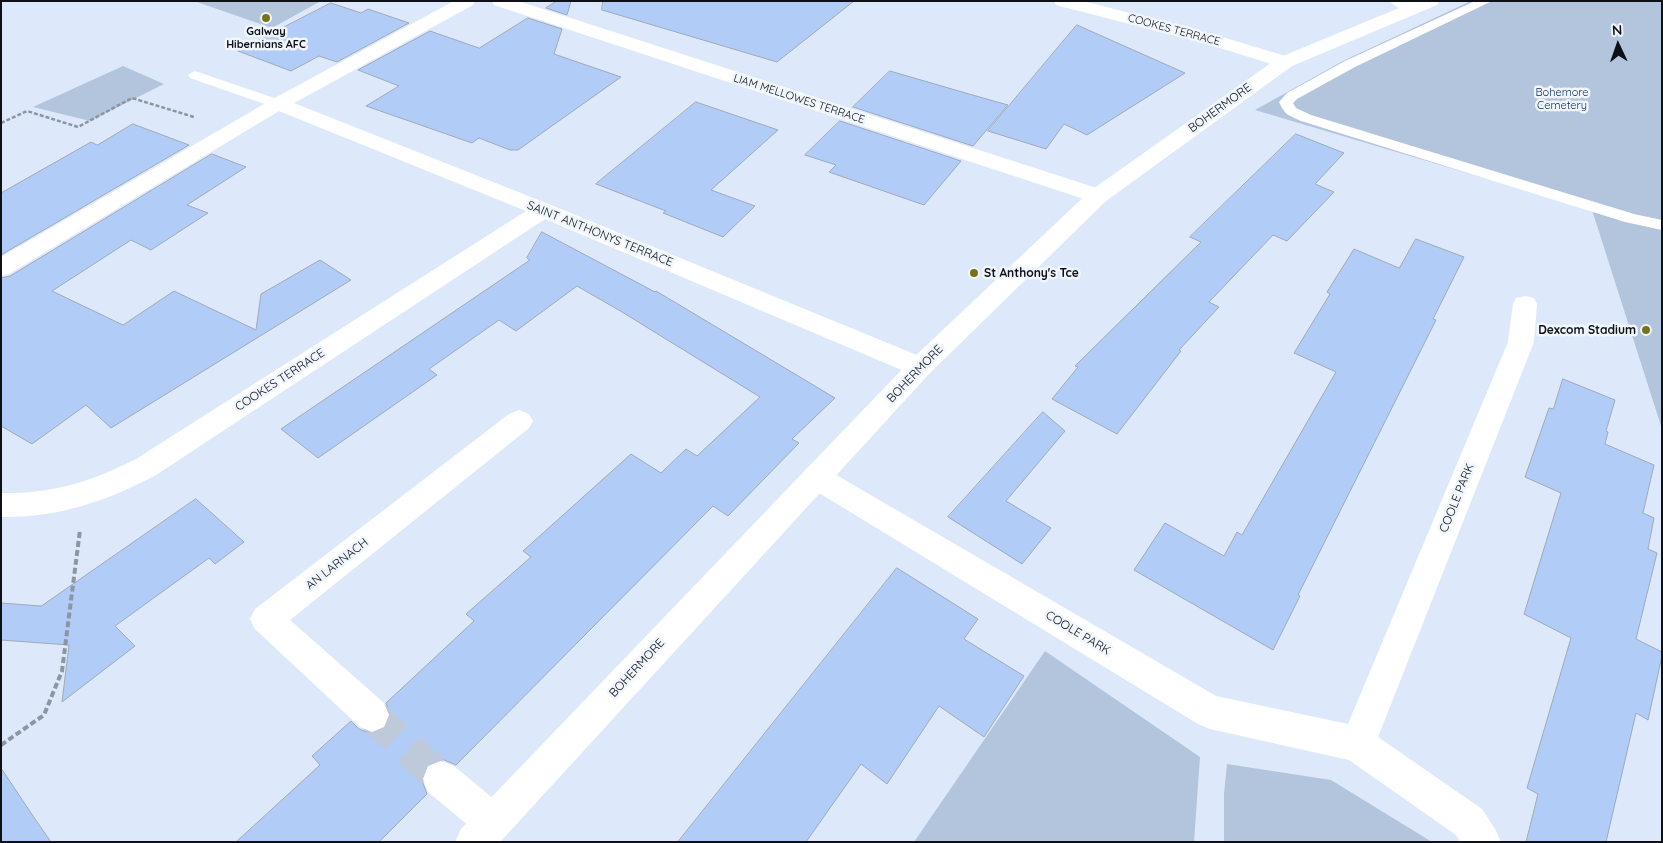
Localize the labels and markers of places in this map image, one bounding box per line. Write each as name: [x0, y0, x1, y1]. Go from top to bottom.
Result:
marker: Galway Hibernians AFC: [260, 12, 272, 24]
place label: Galway Hibernians AFC: [226, 25, 306, 51]
place label: St Anthony's Tce: [984, 266, 1079, 280]
marker: St Anthony's Tce: [968, 267, 980, 279]
place label: Dexcom Stadium: [1538, 323, 1636, 337]
marker: Dexcom Stadium: [1640, 324, 1652, 336]

